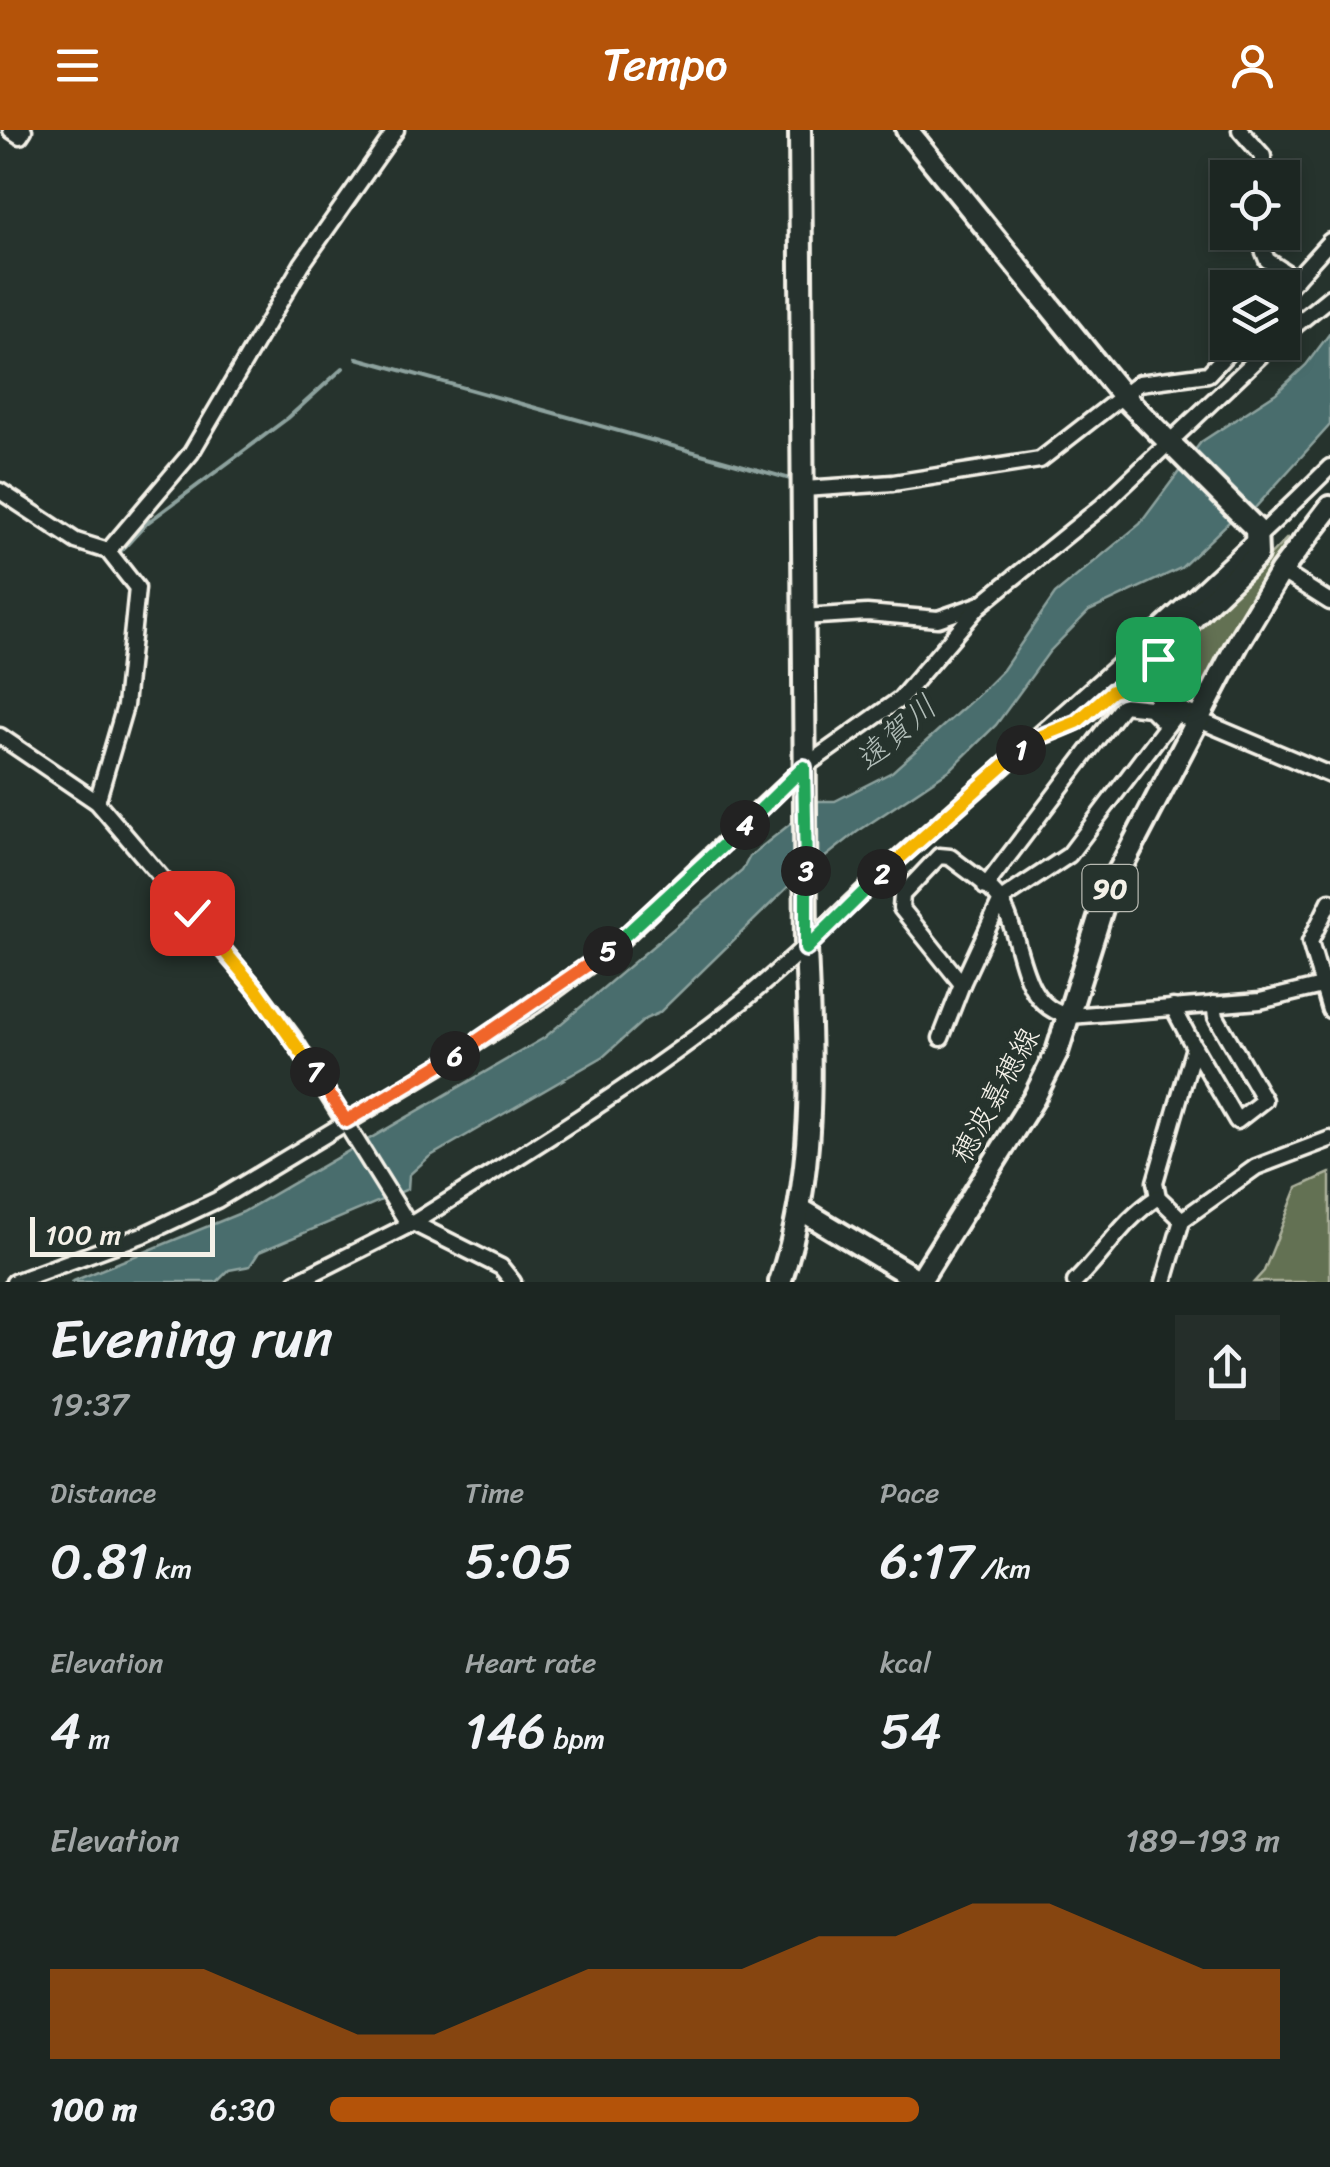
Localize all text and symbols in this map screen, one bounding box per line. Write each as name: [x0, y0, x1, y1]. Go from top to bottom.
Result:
text: Tempo: [602, 25, 728, 105]
icon: menu: [50, 38, 105, 93]
icon: person: [1225, 38, 1280, 93]
map controls: [1210, 160, 1300, 360]
button: locate: [1210, 160, 1300, 250]
button: layers: [1210, 270, 1300, 360]
pin: [1116, 617, 1201, 702]
icon: arrive: [1131, 632, 1186, 687]
water label: 遠賀川: [841, 680, 951, 786]
pin: 1: [996, 725, 1046, 775]
text: 1: [1015, 725, 1027, 774]
pin: 4: [720, 800, 770, 850]
text: 4: [736, 800, 754, 849]
pin: 3: [781, 846, 831, 896]
text: 3: [798, 846, 814, 895]
pin: 2: [857, 849, 907, 899]
text: 2: [874, 849, 890, 898]
road number: 90: [1082, 865, 1138, 911]
pin: [150, 871, 235, 956]
icon: check: [165, 886, 220, 941]
pin: 5: [583, 926, 633, 976]
text: 5: [599, 926, 617, 975]
street label: 穂波嘉穂線: [935, 1016, 1055, 1174]
pin: 6: [430, 1031, 480, 1081]
text: 6: [447, 1031, 463, 1080]
pin: 7: [290, 1047, 340, 1097]
text: 7: [307, 1047, 323, 1096]
text: 100 m: [45, 1210, 121, 1259]
scale bar: [30, 1212, 215, 1256]
text: Evening run: [50, 1290, 333, 1387]
button: share: [1175, 1315, 1280, 1420]
text: 19:37: [50, 1376, 129, 1433]
text: Distance: [50, 1468, 156, 1517]
text: Time: [465, 1468, 524, 1517]
text: Pace: [880, 1468, 939, 1517]
text: 0.81: [50, 1517, 148, 1606]
text: 5:05: [465, 1517, 573, 1606]
text: 6:17: [880, 1517, 974, 1606]
text: km: [148, 1544, 192, 1593]
text: /km: [974, 1544, 1031, 1593]
text: Elevation: [50, 1638, 163, 1687]
text: Heart rate: [465, 1638, 596, 1687]
text: kcal: [880, 1638, 931, 1687]
text: 4: [50, 1687, 81, 1776]
text: 146: [465, 1687, 546, 1776]
text: 54: [880, 1687, 942, 1776]
text: m: [81, 1714, 110, 1763]
text: bpm: [546, 1714, 605, 1763]
text: Elevation: [50, 1812, 180, 1869]
text: 189–193 m: [1125, 1812, 1280, 1869]
text: 100 m: [50, 2081, 137, 2138]
text: 6:30: [210, 2081, 276, 2138]

